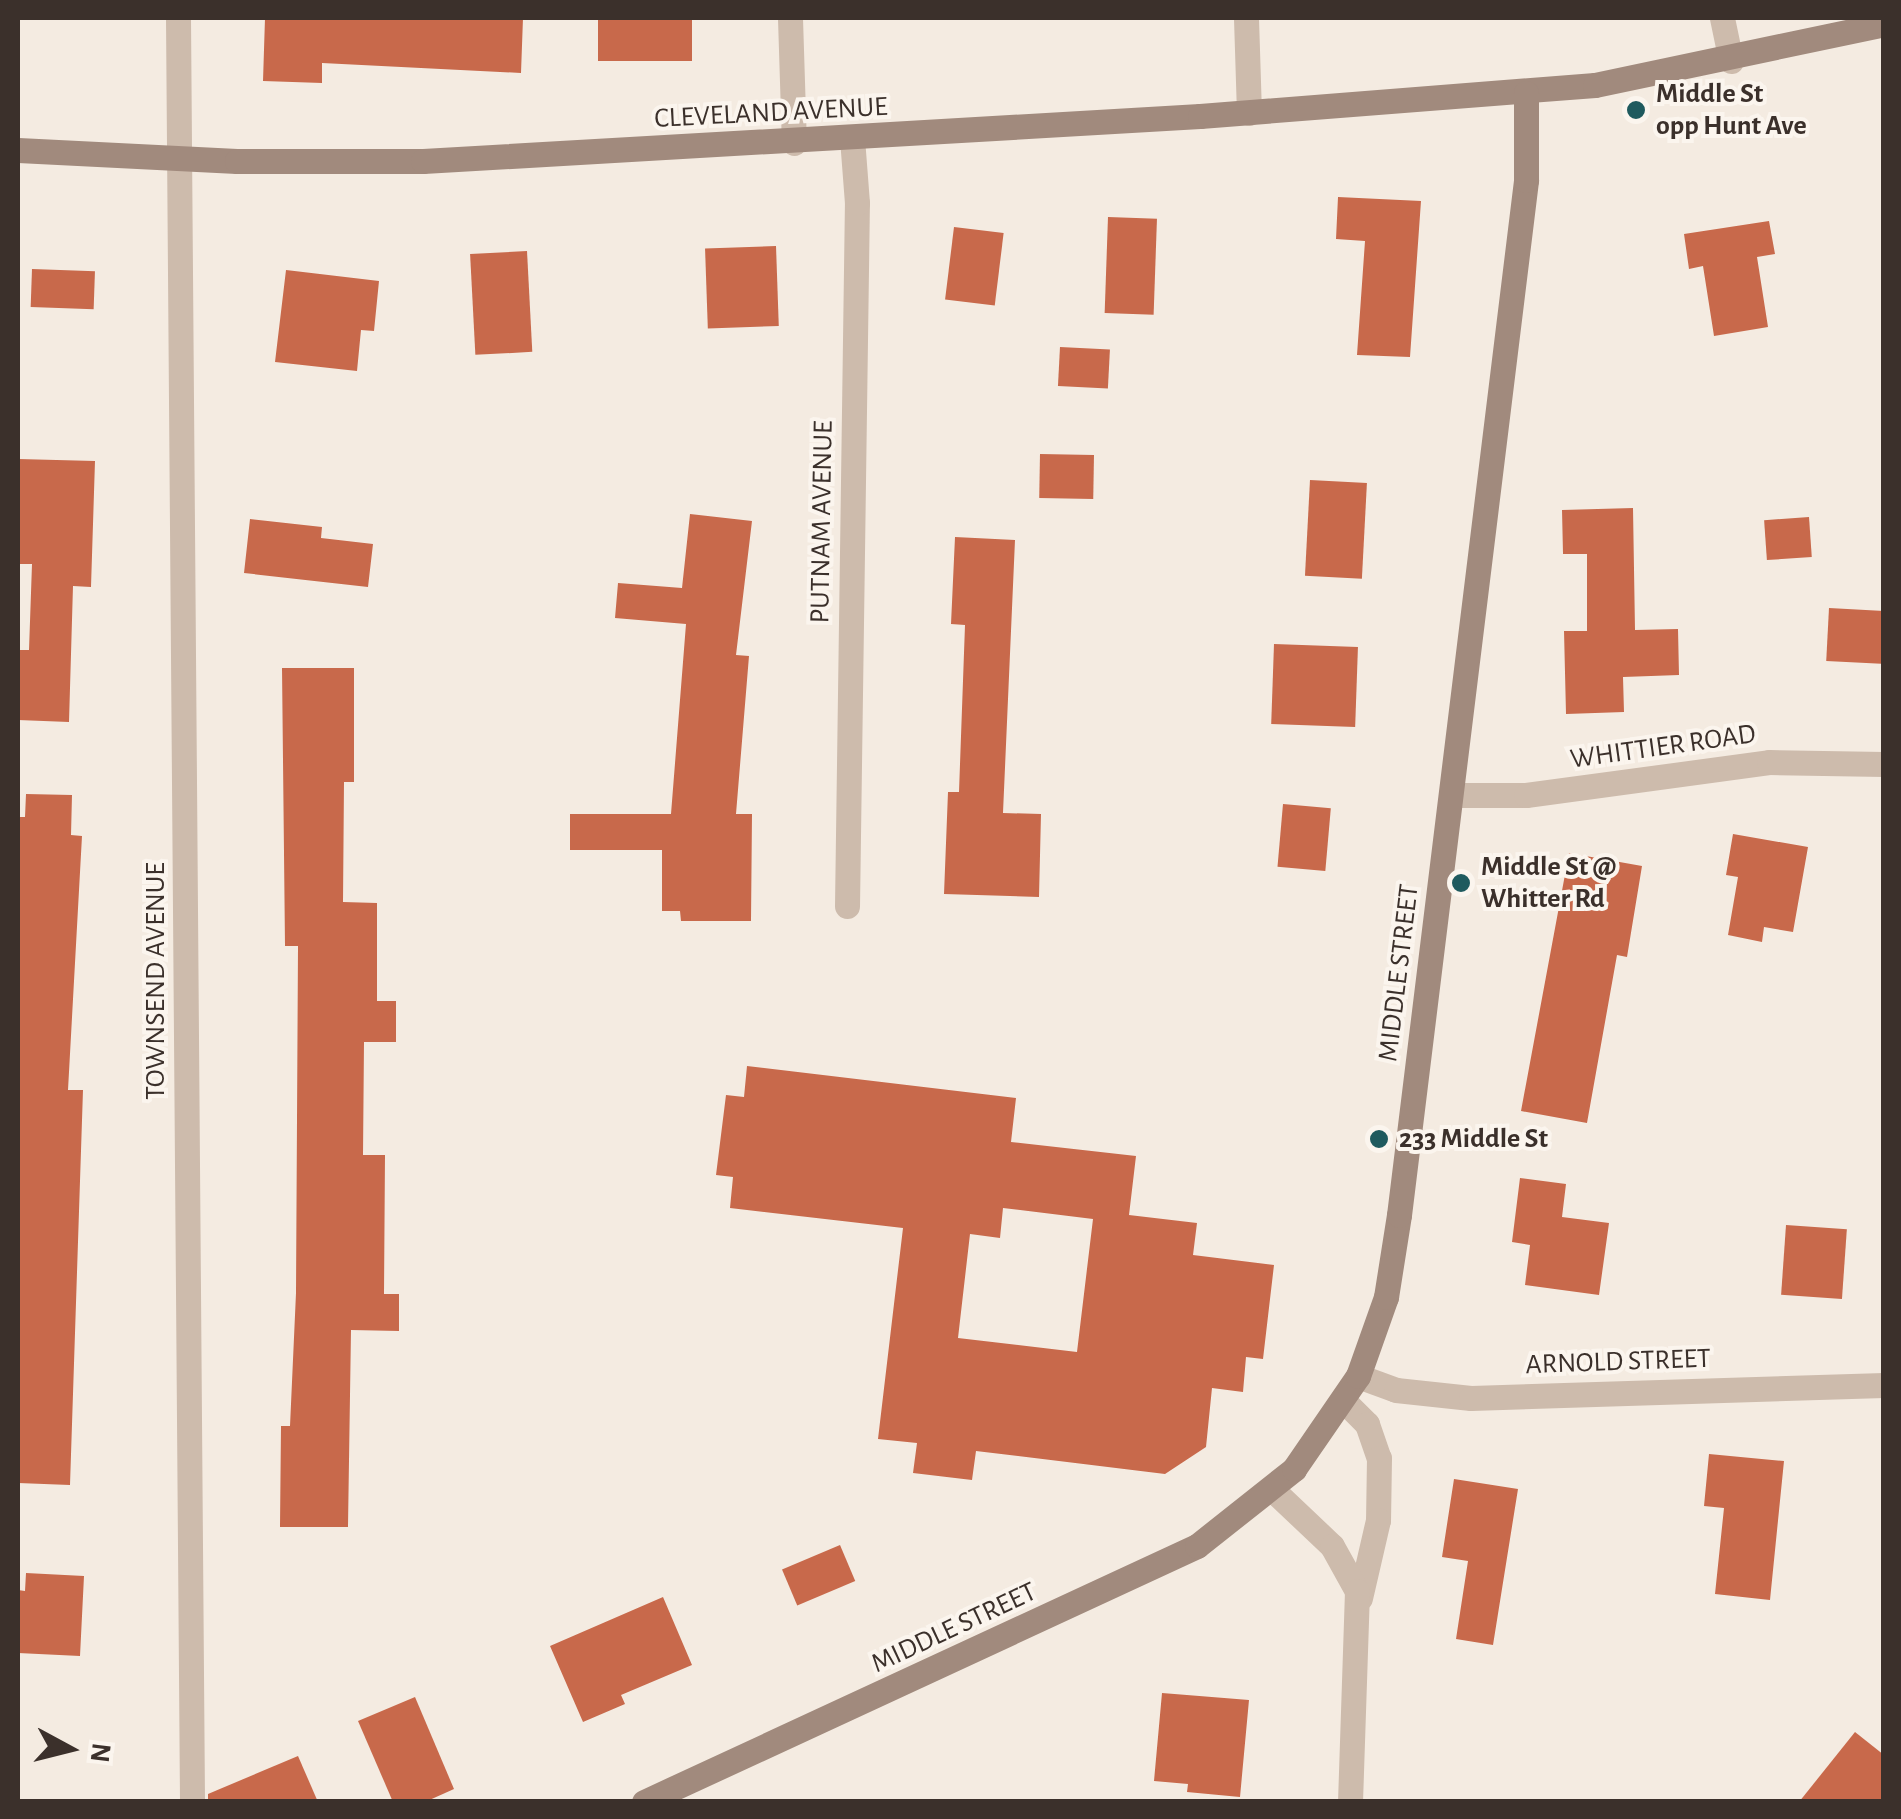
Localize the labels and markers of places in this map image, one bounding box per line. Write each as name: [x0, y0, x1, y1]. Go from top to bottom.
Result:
place label: Middle St opp Hunt Ave: [1656, 77, 1807, 143]
marker: Middle St opp Hunt Ave: [1625, 99, 1647, 121]
place label: Middle St @ Whitter Rd: [1481, 850, 1616, 916]
marker: Middle St @ Whitter Rd: [1450, 872, 1472, 894]
place label: 233 Middle St: [1399, 1122, 1548, 1156]
marker: 233 Middle St: [1368, 1128, 1390, 1150]

